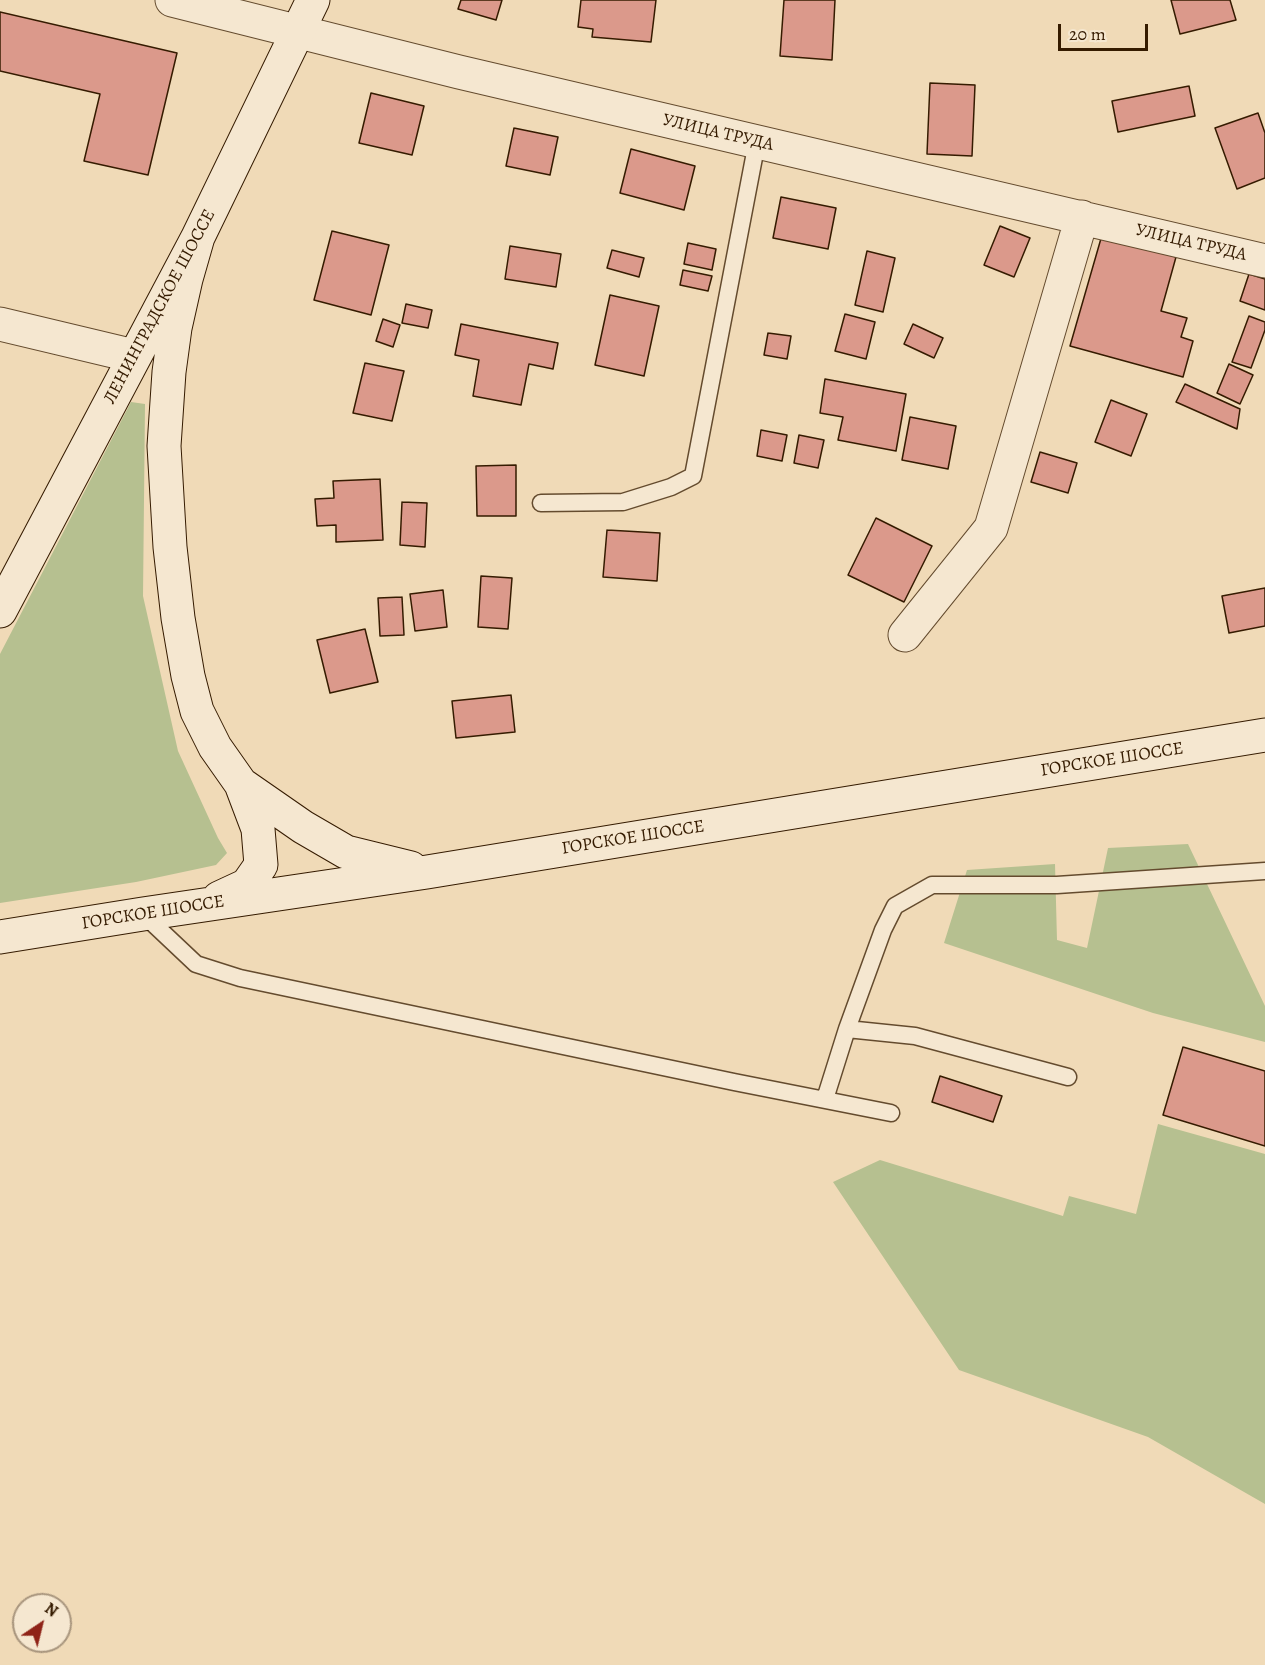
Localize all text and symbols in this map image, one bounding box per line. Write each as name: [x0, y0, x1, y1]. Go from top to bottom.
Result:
scale bar: [1061, 12, 1151, 50]
text: 20 m: [1069, 22, 1106, 46]
street label: УЛИЦА ТРУДА: [660, 110, 776, 156]
street label: ЛЕНИНГРАДСКОЕ ШОССЕ: [99, 206, 221, 408]
street label: УЛИЦА ТРУДА: [1133, 220, 1249, 266]
street label: ГОРСКОЕ ШОССЕ: [1039, 738, 1185, 782]
street label: ГОРСКОЕ ШОССЕ: [560, 816, 706, 860]
street label: ГОРСКОЕ ШОССЕ: [80, 891, 226, 935]
north arrow: [12, 1593, 72, 1653]
text: N: [40, 1598, 62, 1622]

